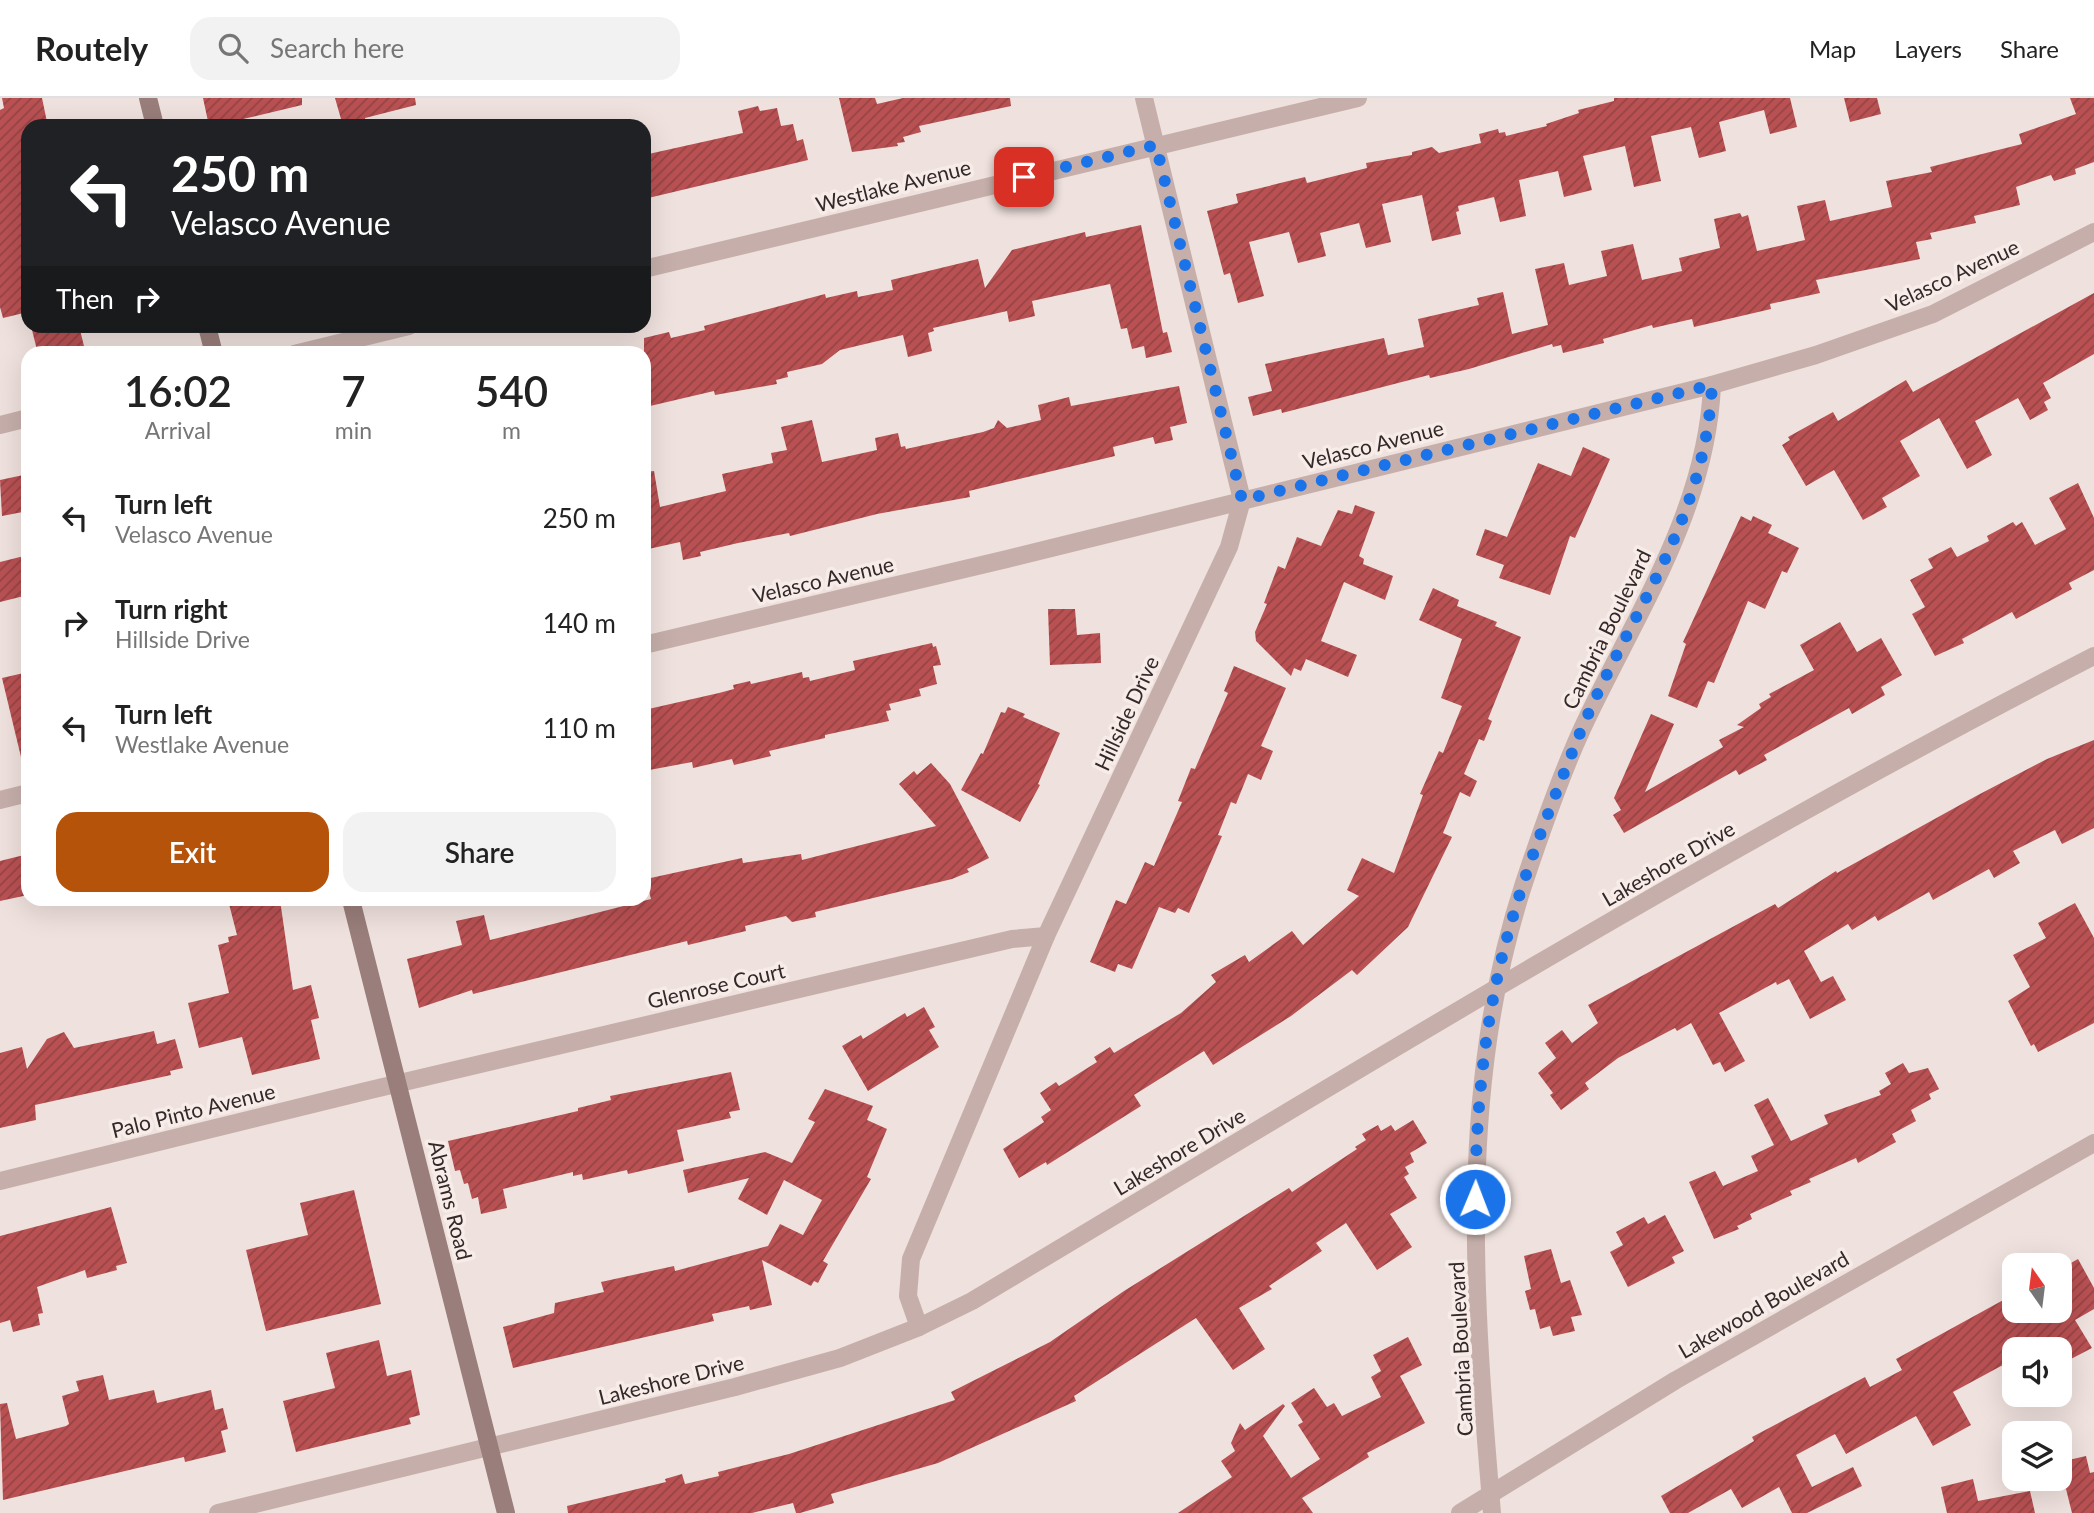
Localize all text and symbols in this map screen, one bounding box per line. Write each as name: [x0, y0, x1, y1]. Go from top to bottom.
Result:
search box: [190, 17, 680, 80]
text: Routely: [35, 28, 148, 68]
icon: search: [214, 29, 252, 67]
text: Search here: [270, 32, 404, 64]
text: Map: [1809, 34, 1856, 63]
text: Layers: [1894, 34, 1962, 63]
text: Share: [2000, 34, 2059, 63]
text: 250 m: [171, 144, 309, 202]
icon: left: [56, 147, 147, 238]
pin: [994, 147, 1054, 207]
street label: Westlake Avenue: [813, 154, 973, 216]
icon: arrive: [1005, 158, 1043, 196]
text: Velasco Avenue: [171, 203, 391, 242]
street label: Velasco Avenue: [1881, 233, 2023, 317]
icon: right: [128, 280, 166, 318]
text: Then: [56, 283, 114, 315]
text: 16:02: [124, 366, 232, 416]
text: 7: [341, 366, 366, 416]
text: 540: [475, 366, 548, 416]
street label: Velasco Avenue: [1300, 414, 1446, 474]
text: Arrival: [145, 416, 211, 444]
text: min: [335, 416, 372, 444]
text: m: [502, 416, 521, 444]
text: Turn left: [115, 488, 212, 520]
icon: left: [56, 499, 94, 537]
text: 250 m: [543, 502, 616, 534]
text: Velasco Avenue: [115, 520, 273, 548]
street label: Cambria Boulevard: [1556, 545, 1656, 713]
street label: Velasco Avenue: [750, 551, 896, 607]
text: Turn right: [115, 593, 228, 625]
icon: right: [56, 604, 94, 642]
text: 140 m: [543, 607, 616, 639]
text: Hillside Drive: [115, 625, 250, 653]
street label: Hillside Drive: [1089, 652, 1163, 774]
text: Turn left: [115, 698, 212, 730]
icon: left: [56, 709, 94, 747]
text: 110 m: [543, 712, 616, 744]
text: Westlake Avenue: [115, 730, 289, 758]
button: Exit: [56, 812, 329, 892]
button: Share: [343, 812, 616, 892]
street label: Lakeshore Drive: [1597, 815, 1739, 911]
street label: Glenrose Court: [645, 957, 788, 1013]
street label: Palo Pinto Avenue: [109, 1078, 277, 1142]
street label: Lakeshore Drive: [1109, 1102, 1249, 1200]
street label: Abrams Road: [424, 1138, 478, 1262]
position arrow: [1438, 1162, 1512, 1236]
street label: Lakewood Boulevard: [1673, 1245, 1853, 1363]
north arrow: [2002, 1253, 2072, 1323]
map controls: [2002, 1253, 2072, 1491]
street label: Cambria Boulevard: [1443, 1261, 1477, 1437]
button: sound: [2002, 1337, 2072, 1407]
street label: Lakeshore Drive: [596, 1349, 746, 1409]
button: layers: [2002, 1421, 2072, 1491]

